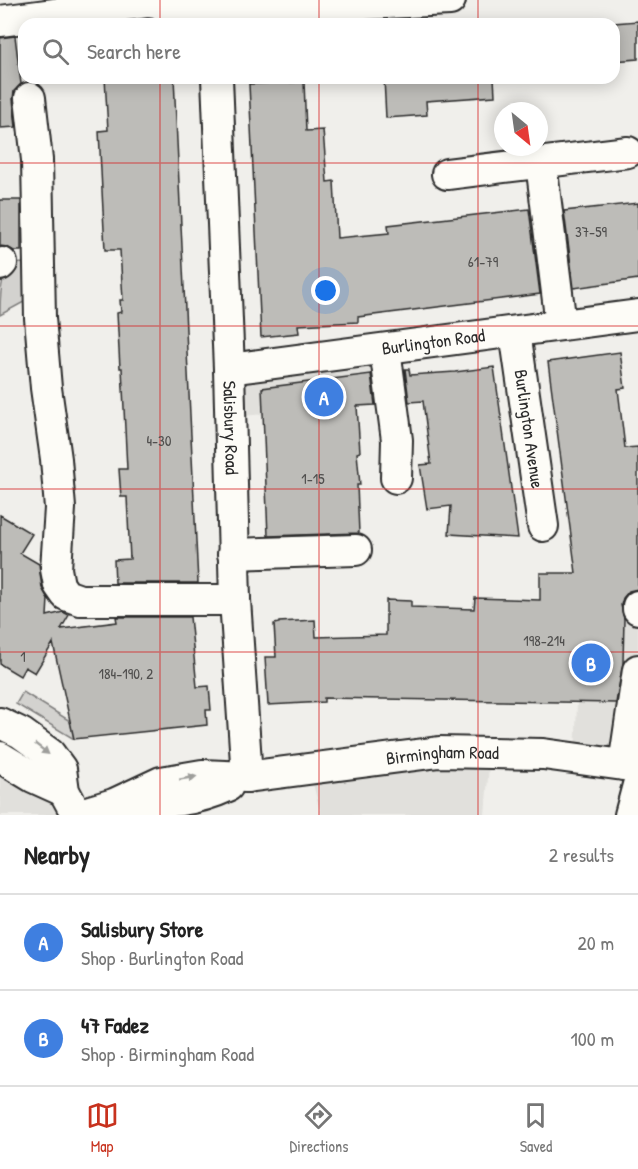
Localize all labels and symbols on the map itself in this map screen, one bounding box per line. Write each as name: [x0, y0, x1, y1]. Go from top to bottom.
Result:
north arrow: [494, 102, 548, 156]
house number: 37-59: [575, 221, 608, 242]
house number: 61-79: [468, 251, 499, 272]
your location: [311, 276, 340, 305]
street label: Burlington Road: [380, 322, 486, 361]
street label: Burlington Avenue: [509, 368, 550, 490]
pin: A: [304, 374, 344, 420]
street label: Salisbury Road: [217, 380, 245, 475]
house number: 4-30: [146, 430, 172, 451]
house number: 1-15: [301, 468, 325, 489]
house number: 198-214: [523, 630, 565, 651]
pin: B: [572, 640, 610, 686]
house number: 1: [20, 646, 26, 667]
house number: 184-190, 2: [99, 663, 153, 684]
street label: Birmingham Road: [384, 739, 499, 771]
one-way arrow: [34, 743, 50, 755]
one-way arrow: [179, 773, 198, 782]

